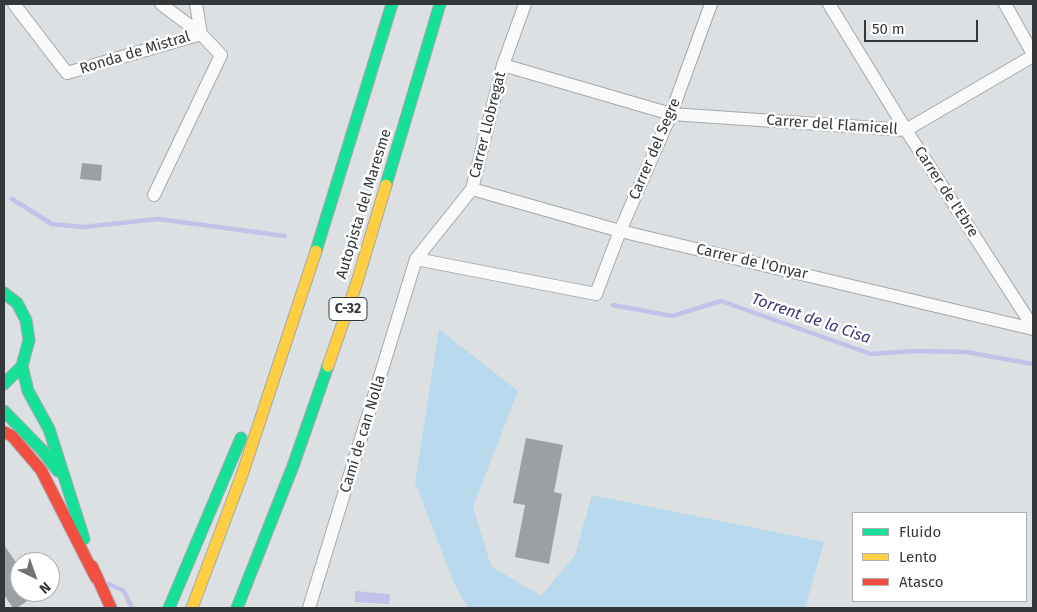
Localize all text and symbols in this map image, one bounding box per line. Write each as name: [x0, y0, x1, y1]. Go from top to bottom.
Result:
scale bar: [867, 10, 981, 42]
text: 50 m: [872, 20, 905, 38]
street label: Ronda de Mistral: [78, 28, 192, 78]
street label: Carrer Llobregat: [466, 70, 510, 180]
street label: Carrer del Segre: [625, 95, 685, 203]
street label: Carrer del Flamicell: [766, 111, 898, 139]
street label: Autopista del Maresme: [333, 127, 395, 281]
street label: Carrer de l'Ebre: [910, 143, 982, 241]
street label: Carrer de l'Onyar: [694, 240, 810, 284]
water label: Torrent de la Cisa: [749, 290, 873, 348]
road number: C-32: [329, 298, 367, 320]
street label: Camí de can Nolla: [336, 373, 390, 495]
legend: [852, 512, 1027, 602]
text: Fluido: [899, 523, 941, 541]
text: Lento: [899, 548, 937, 566]
north arrow: [10, 552, 60, 602]
text: Atasco: [899, 573, 944, 591]
text: N: [36, 578, 54, 597]

